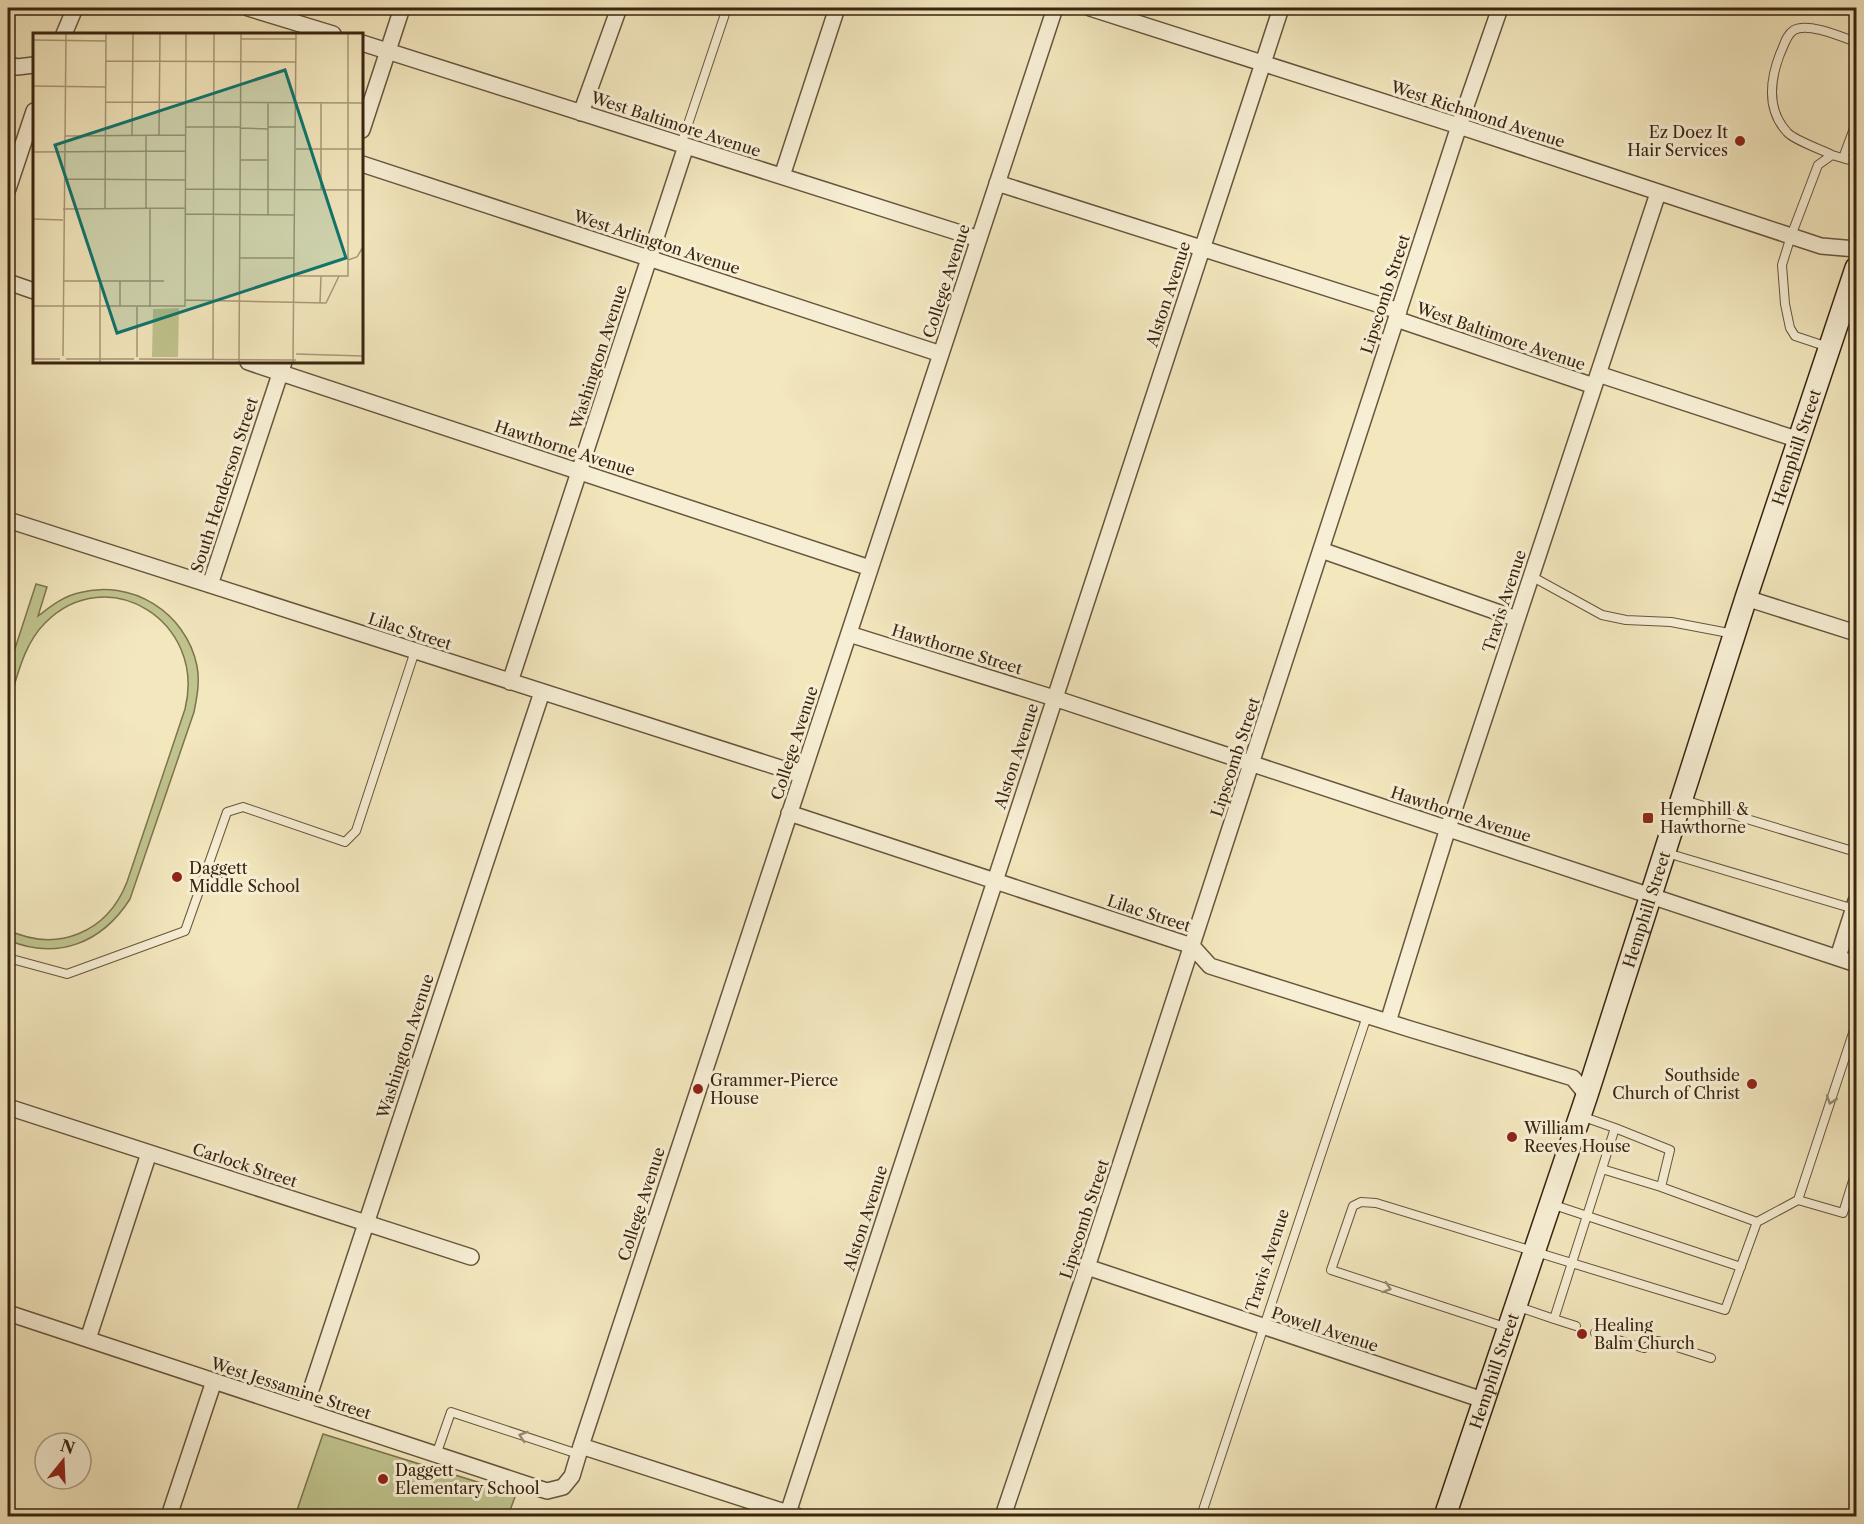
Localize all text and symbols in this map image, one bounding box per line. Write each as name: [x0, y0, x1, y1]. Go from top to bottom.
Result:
inset map: [33, 33, 363, 363]
street label: West Richmond Avenue: [1387, 76, 1568, 152]
street label: West Baltimore Avenue: [588, 87, 764, 161]
place label: Ez Doez It Hair Services: [1627, 122, 1728, 160]
marker: Ez Doez It Hair Services: [1733, 134, 1747, 148]
street label: West Arlington Avenue: [570, 205, 743, 278]
street label: College Avenue: [918, 222, 974, 340]
street label: Lipscomb Street: [1356, 231, 1414, 356]
street label: Alston Avenue: [1141, 239, 1194, 350]
street label: Washington Avenue: [565, 282, 631, 433]
street label: West Baltimore Avenue: [1413, 297, 1588, 374]
street label: Hemphill Street: [1768, 386, 1825, 508]
street label: South Henderson Street: [186, 394, 262, 575]
street label: Hawthorne Avenue: [492, 416, 638, 480]
street label: Travis Avenue: [1478, 547, 1530, 655]
street label: Lilac Street: [366, 608, 455, 654]
street label: Hawthorne Street: [889, 620, 1025, 678]
street label: College Avenue: [766, 684, 822, 802]
street label: Lipscomb Street: [1206, 694, 1264, 819]
street label: Alston Avenue: [989, 701, 1042, 812]
street label: Hawthorne Avenue: [1388, 782, 1534, 846]
place label: Hemphill & Hawthorne: [1660, 799, 1749, 837]
marker: Hemphill & Hawthorne: [1641, 811, 1655, 825]
street label: Hemphill Street: [1618, 848, 1674, 970]
place label: Daggett Middle School: [189, 858, 300, 896]
marker: Daggett Middle School: [170, 870, 184, 884]
street label: Lilac Street: [1105, 890, 1194, 936]
street label: Washington Avenue: [372, 971, 438, 1122]
place label: Southside Church of Christ: [1612, 1065, 1740, 1103]
place label: Grammer-Pierce House: [710, 1070, 838, 1108]
marker: Southside Church of Christ: [1745, 1077, 1759, 1091]
marker: Grammer-Pierce House: [691, 1082, 705, 1096]
one-way arrow: [1826, 1094, 1839, 1105]
place label: William Reeves House: [1523, 1118, 1631, 1156]
marker: William Reeves House: [1505, 1130, 1519, 1144]
street label: Carlock Street: [190, 1139, 300, 1191]
street label: College Avenue: [613, 1145, 669, 1263]
street label: Lipscomb Street: [1055, 1156, 1113, 1281]
street label: Alston Avenue: [838, 1163, 891, 1274]
street label: Travis Avenue: [1241, 1206, 1293, 1314]
one-way arrow: [1381, 1281, 1392, 1294]
street label: Powell Avenue: [1269, 1302, 1381, 1356]
street label: Hemphill Street: [1465, 1310, 1523, 1432]
place label: Healing Balm Church: [1594, 1315, 1695, 1353]
marker: Healing Balm Church: [1575, 1327, 1589, 1341]
street label: West Jessamine Street: [208, 1352, 374, 1423]
one-way arrow: [518, 1430, 529, 1443]
north arrow: [33, 1431, 93, 1491]
text: N: [58, 1435, 77, 1458]
place label: Daggett Elementary School: [395, 1460, 540, 1498]
marker: Daggett Elementary School: [376, 1472, 390, 1486]

